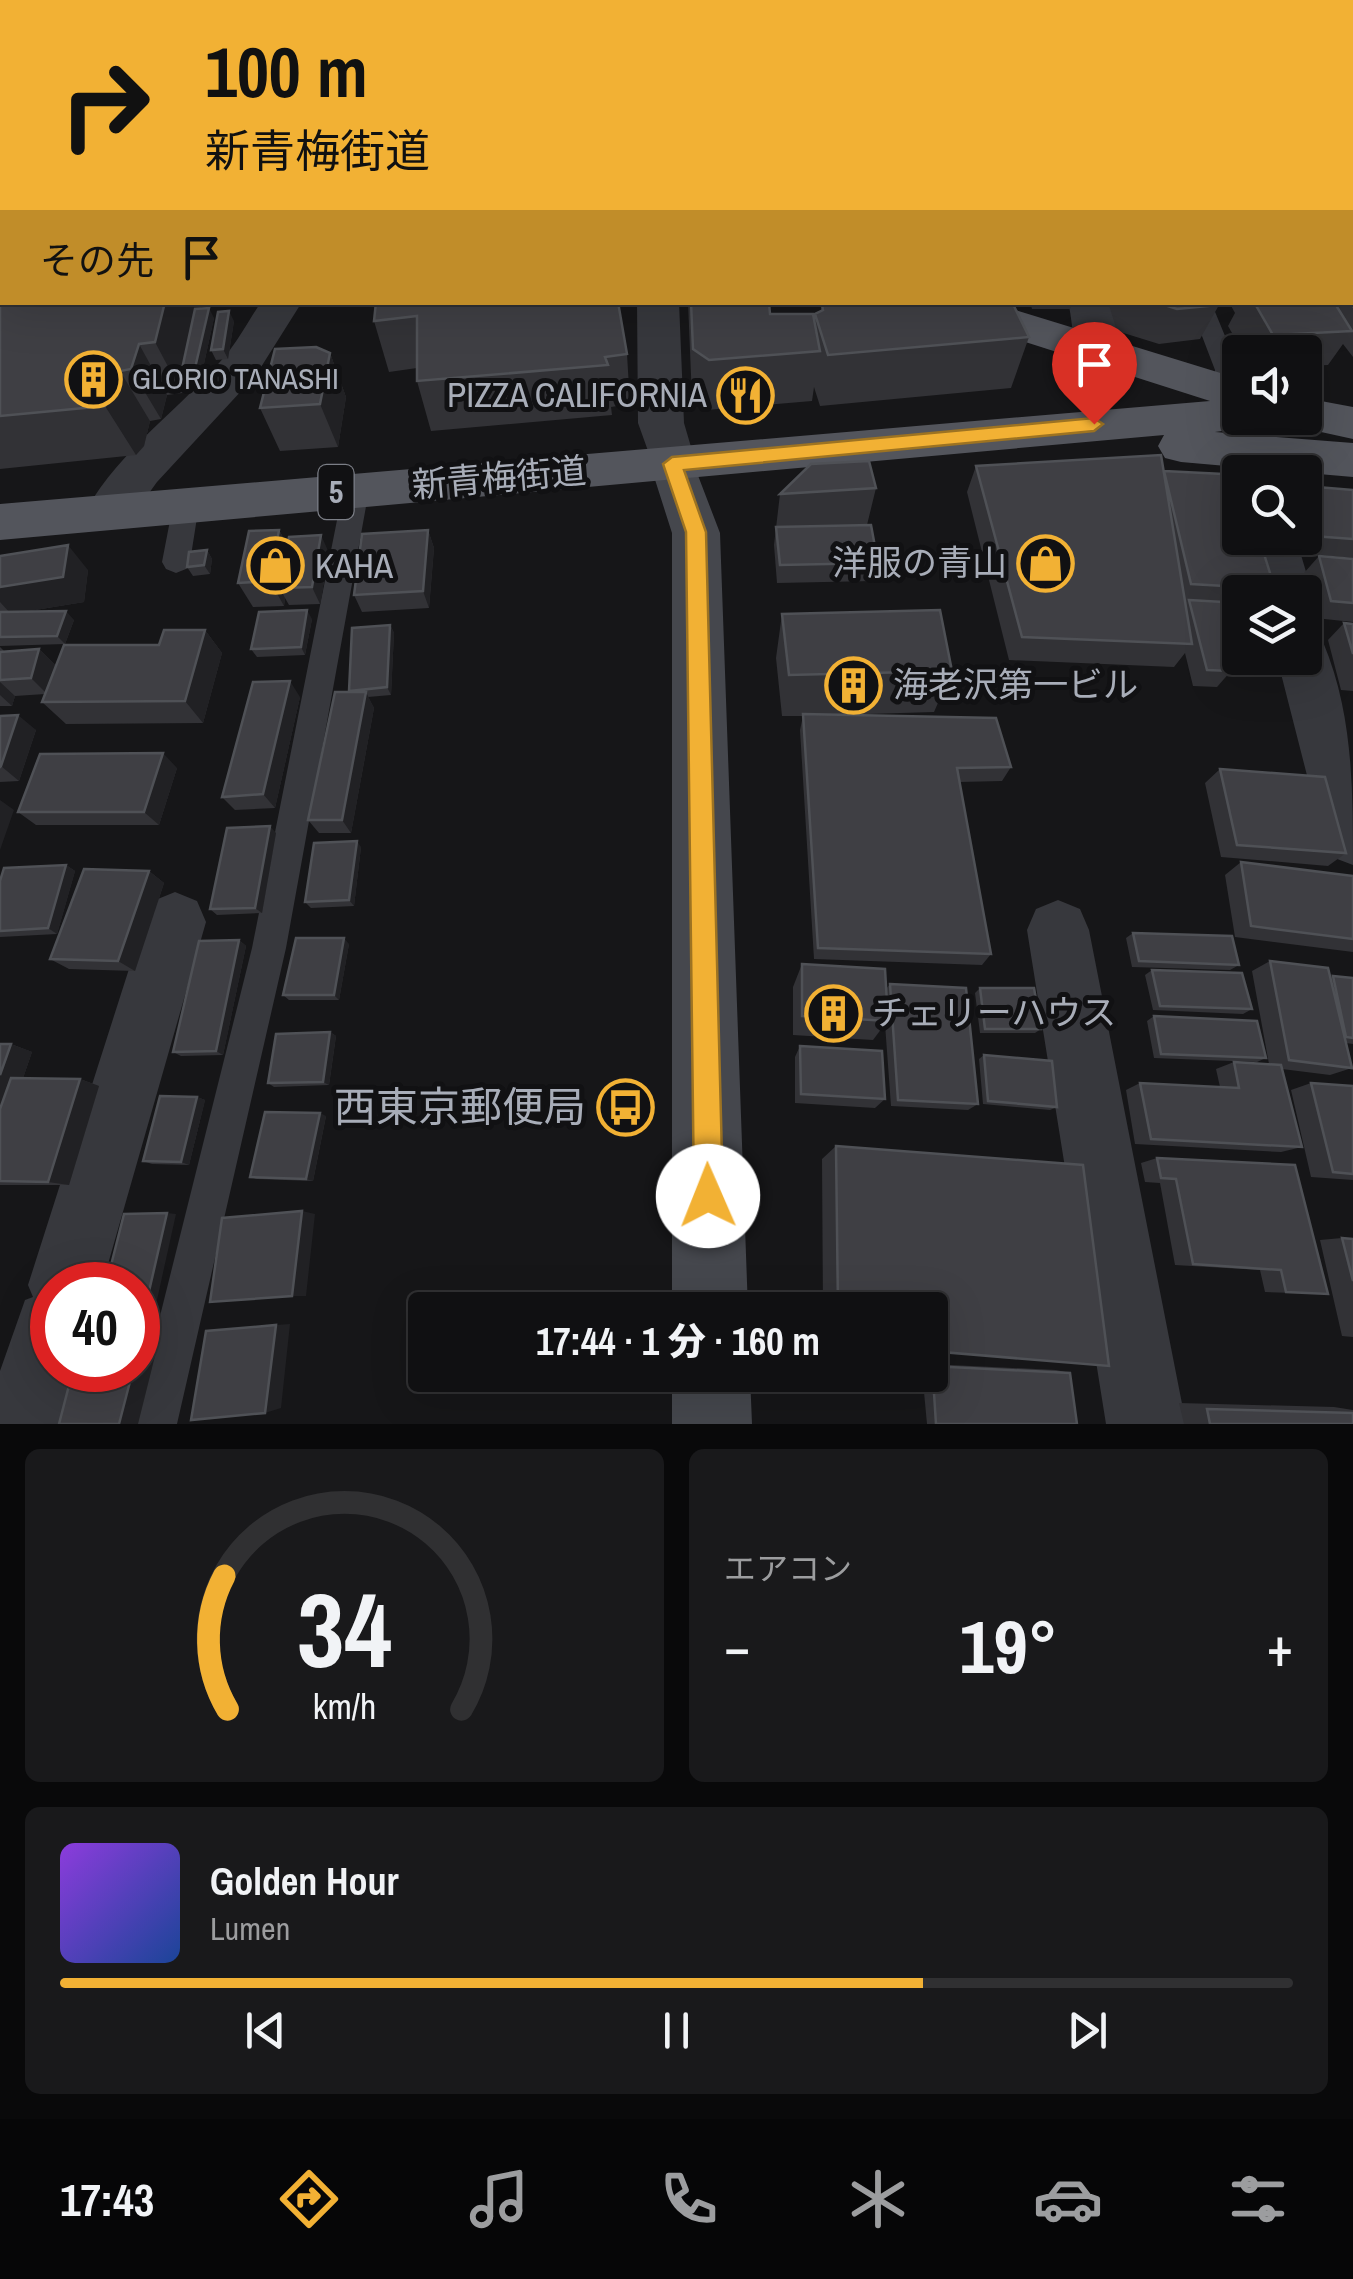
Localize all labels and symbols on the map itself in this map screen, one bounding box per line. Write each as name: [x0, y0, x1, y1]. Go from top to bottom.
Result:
pin: [1052, 322, 1137, 425]
building icon: GLORIO TANASHI: [63, 349, 123, 409]
place label: GLORIO TANASHI: [132, 358, 339, 398]
restaurant icon: PIZZA CALIFORNIA: [716, 365, 776, 425]
place label: PIZZA CALIFORNIA: [447, 371, 708, 418]
street label: 新青梅街道: [410, 446, 588, 509]
road number: 5: [318, 465, 354, 519]
shop icon: 洋服の青山: [1016, 533, 1076, 593]
shop icon: KAHA: [246, 536, 306, 596]
place label: 洋服の青山: [832, 539, 1007, 586]
place label: KAHA: [315, 542, 394, 589]
building icon: 海老沢第一ビル: [824, 655, 884, 715]
place label: 海老沢第一ビル: [893, 661, 1138, 708]
building icon: チェリーハウス: [803, 983, 863, 1043]
place label: チェリーハウス: [872, 989, 1116, 1036]
bus stop icon: 西東京郵便局: [595, 1077, 655, 1137]
place label: 西東京郵便局: [334, 1079, 586, 1135]
position arrow: [656, 1144, 760, 1248]
speed limit sign: 40: [30, 1262, 160, 1392]

